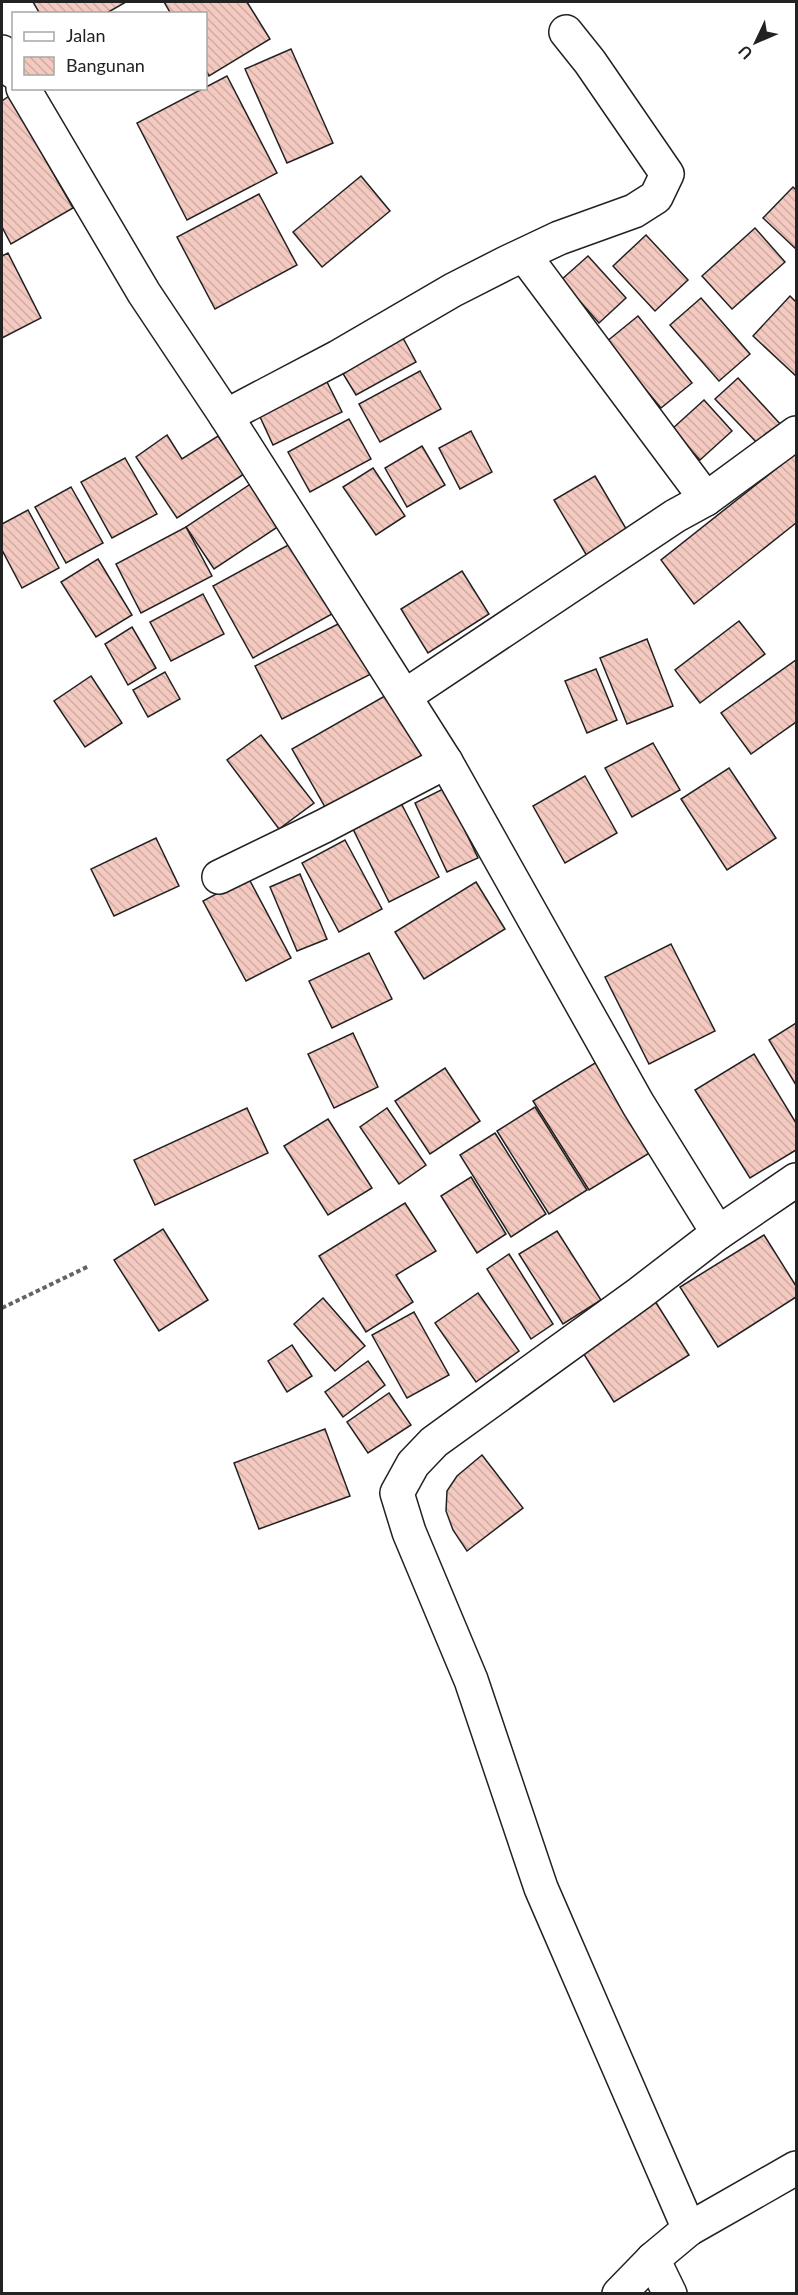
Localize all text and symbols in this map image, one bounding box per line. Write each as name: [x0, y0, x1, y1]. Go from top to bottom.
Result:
legend: [12, 12, 207, 90]
north arrow: [726, 12, 786, 72]
text: Jalan: [66, 24, 105, 46]
text: U: [734, 42, 756, 64]
text: Bangunan: [66, 54, 145, 76]

